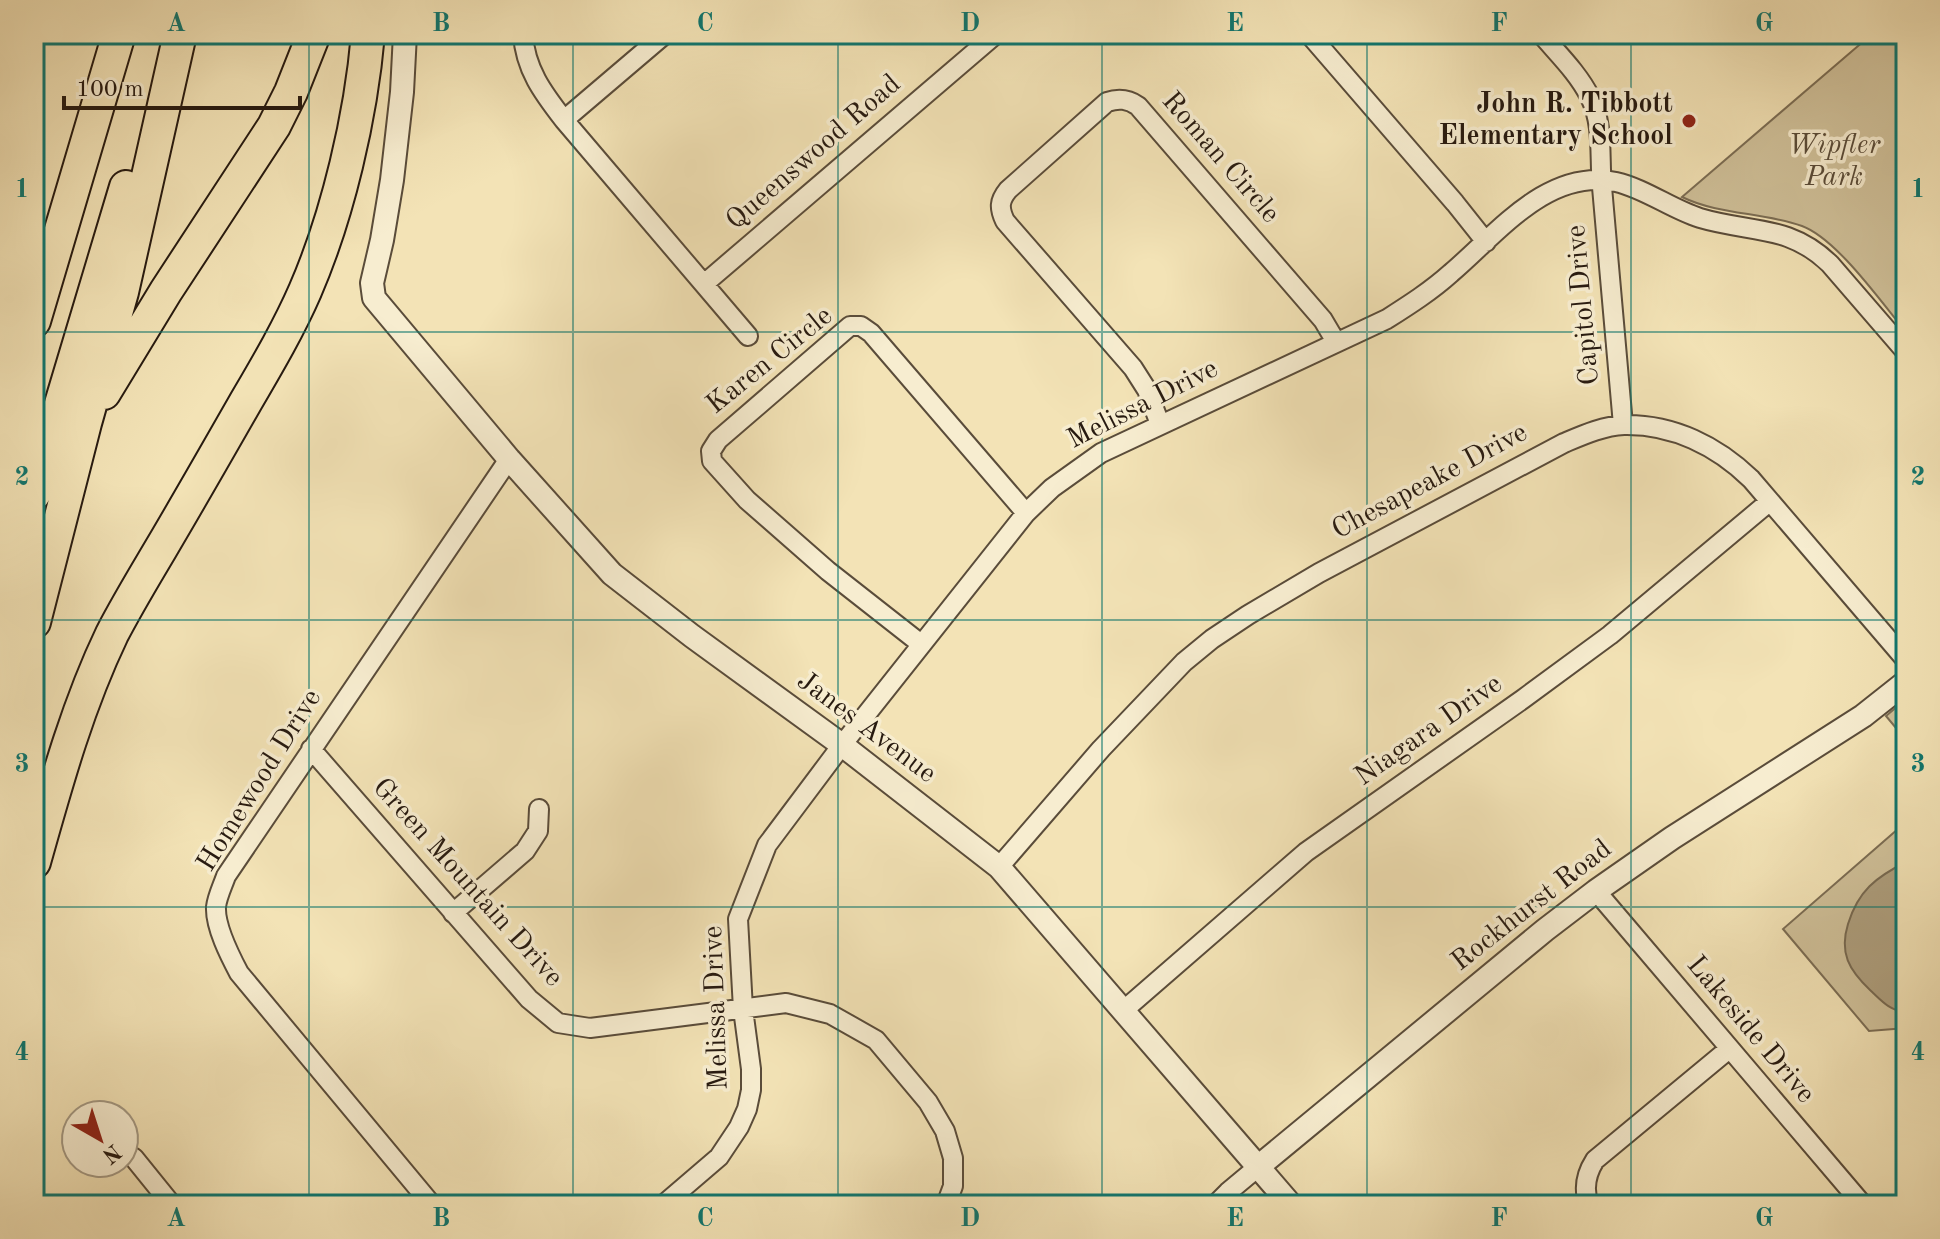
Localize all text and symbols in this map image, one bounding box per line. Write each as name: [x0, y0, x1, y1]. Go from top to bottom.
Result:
text: A: [166, 11, 186, 37]
text: B: [432, 11, 450, 37]
text: C: [696, 11, 714, 37]
text: D: [960, 11, 980, 37]
text: E: [1226, 11, 1244, 37]
text: F: [1490, 11, 1508, 37]
text: G: [1755, 11, 1773, 37]
scale bar: [64, 60, 300, 110]
street label: Queenswood Road: [722, 70, 906, 236]
text: 100 m: [76, 78, 144, 102]
street label: Roman Circle: [1156, 87, 1284, 229]
place label: John R. Tibbott Elementary School: [1439, 91, 1673, 151]
marker: John R. Tibbott Elementary School: [1680, 112, 1698, 130]
park label: Wipfler Park: [1788, 132, 1881, 192]
text: 1: [14, 177, 30, 203]
text: 1: [1910, 177, 1926, 203]
street label: Capitol Drive: [1563, 224, 1605, 386]
street label: Karen Circle: [702, 302, 838, 420]
street label: Melissa Drive: [1063, 355, 1223, 455]
street label: Chesapeake Drive: [1328, 419, 1532, 545]
text: 2: [14, 465, 30, 491]
text: 2: [1910, 465, 1926, 491]
street label: Janes Avenue: [791, 667, 941, 789]
street label: Niagara Drive: [1350, 670, 1508, 792]
street label: Homewood Drive: [193, 685, 327, 877]
text: 3: [14, 752, 30, 778]
text: 3: [1910, 752, 1926, 778]
street label: Green Mountain Drive: [367, 774, 567, 992]
street label: Rockhurst Road: [1447, 835, 1617, 977]
street label: Melissa Drive: [700, 925, 734, 1091]
street label: Lakeside Drive: [1681, 951, 1819, 1109]
text: 4: [14, 1040, 30, 1066]
text: 4: [1910, 1040, 1926, 1066]
north arrow: [60, 1099, 140, 1179]
text: N: [98, 1139, 125, 1167]
text: A: [166, 1206, 186, 1232]
text: B: [432, 1206, 450, 1232]
text: C: [696, 1206, 714, 1232]
text: D: [960, 1206, 980, 1232]
text: E: [1226, 1206, 1244, 1232]
text: F: [1490, 1206, 1508, 1232]
text: G: [1755, 1206, 1773, 1232]

